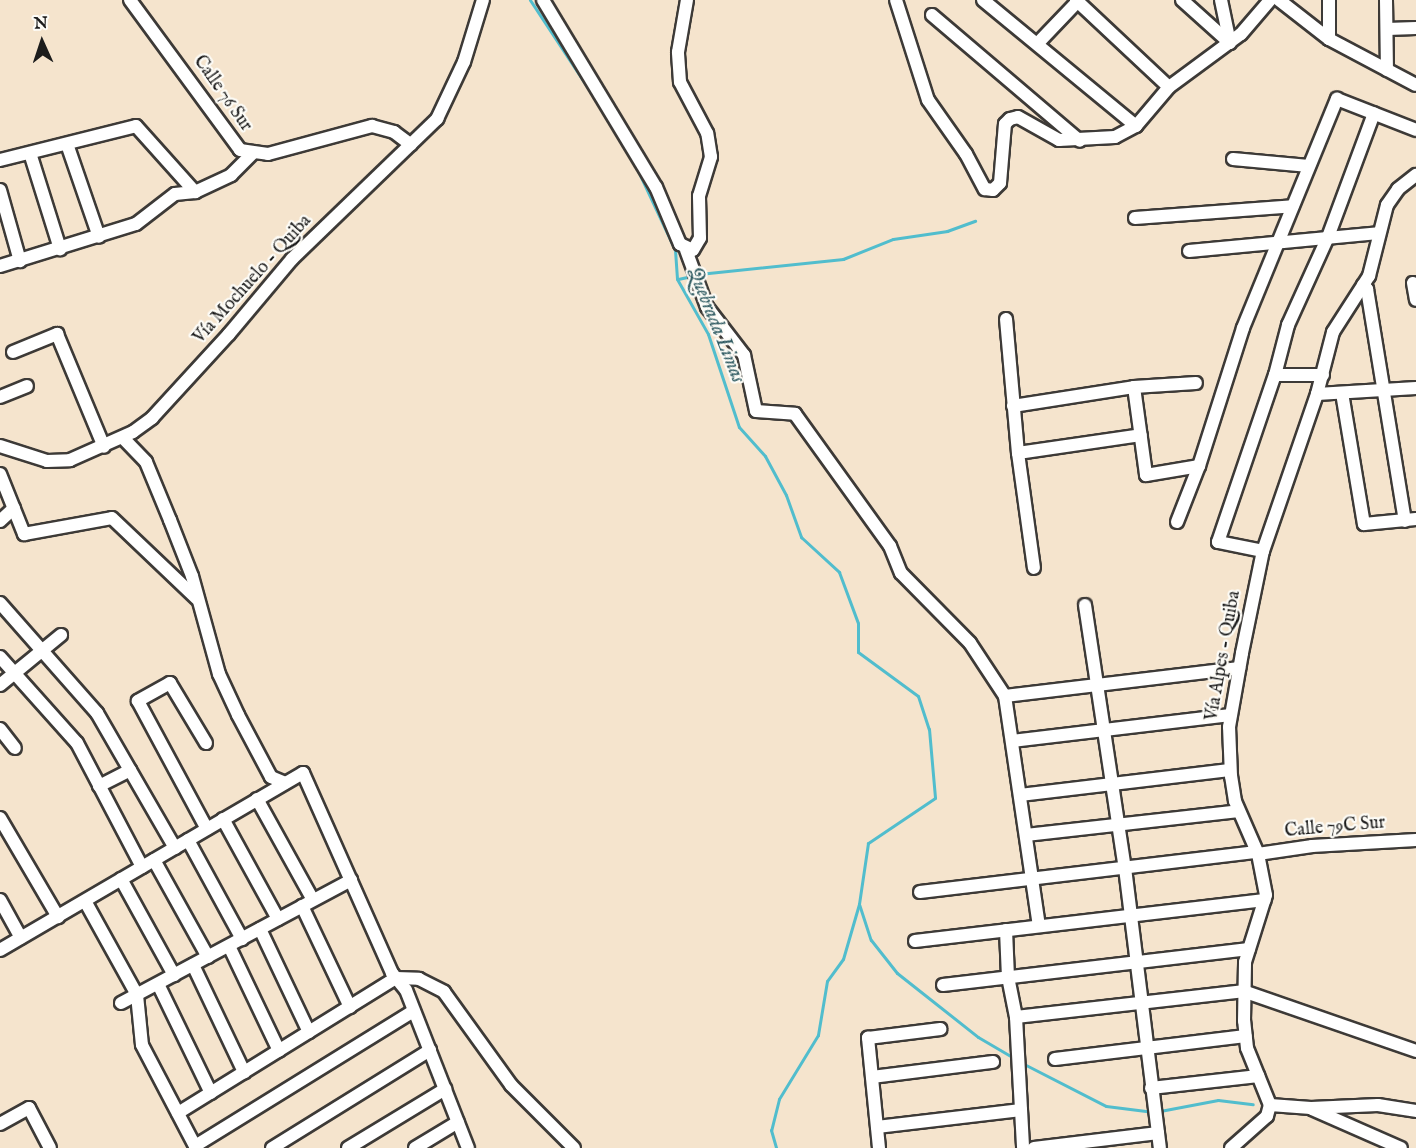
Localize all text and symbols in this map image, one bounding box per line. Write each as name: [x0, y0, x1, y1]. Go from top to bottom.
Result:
north arrow: [12, 12, 72, 72]
text: N: [34, 14, 48, 34]
street label: Calle 76 Sur: [188, 52, 256, 136]
street label: Vía Mochuelo - Quiba: [189, 211, 317, 349]
water label: Quebrada Limas: [682, 264, 750, 386]
street label: Vía Alpes - Quiba: [1202, 589, 1246, 723]
street label: Calle 79C Sur: [1284, 813, 1386, 843]

